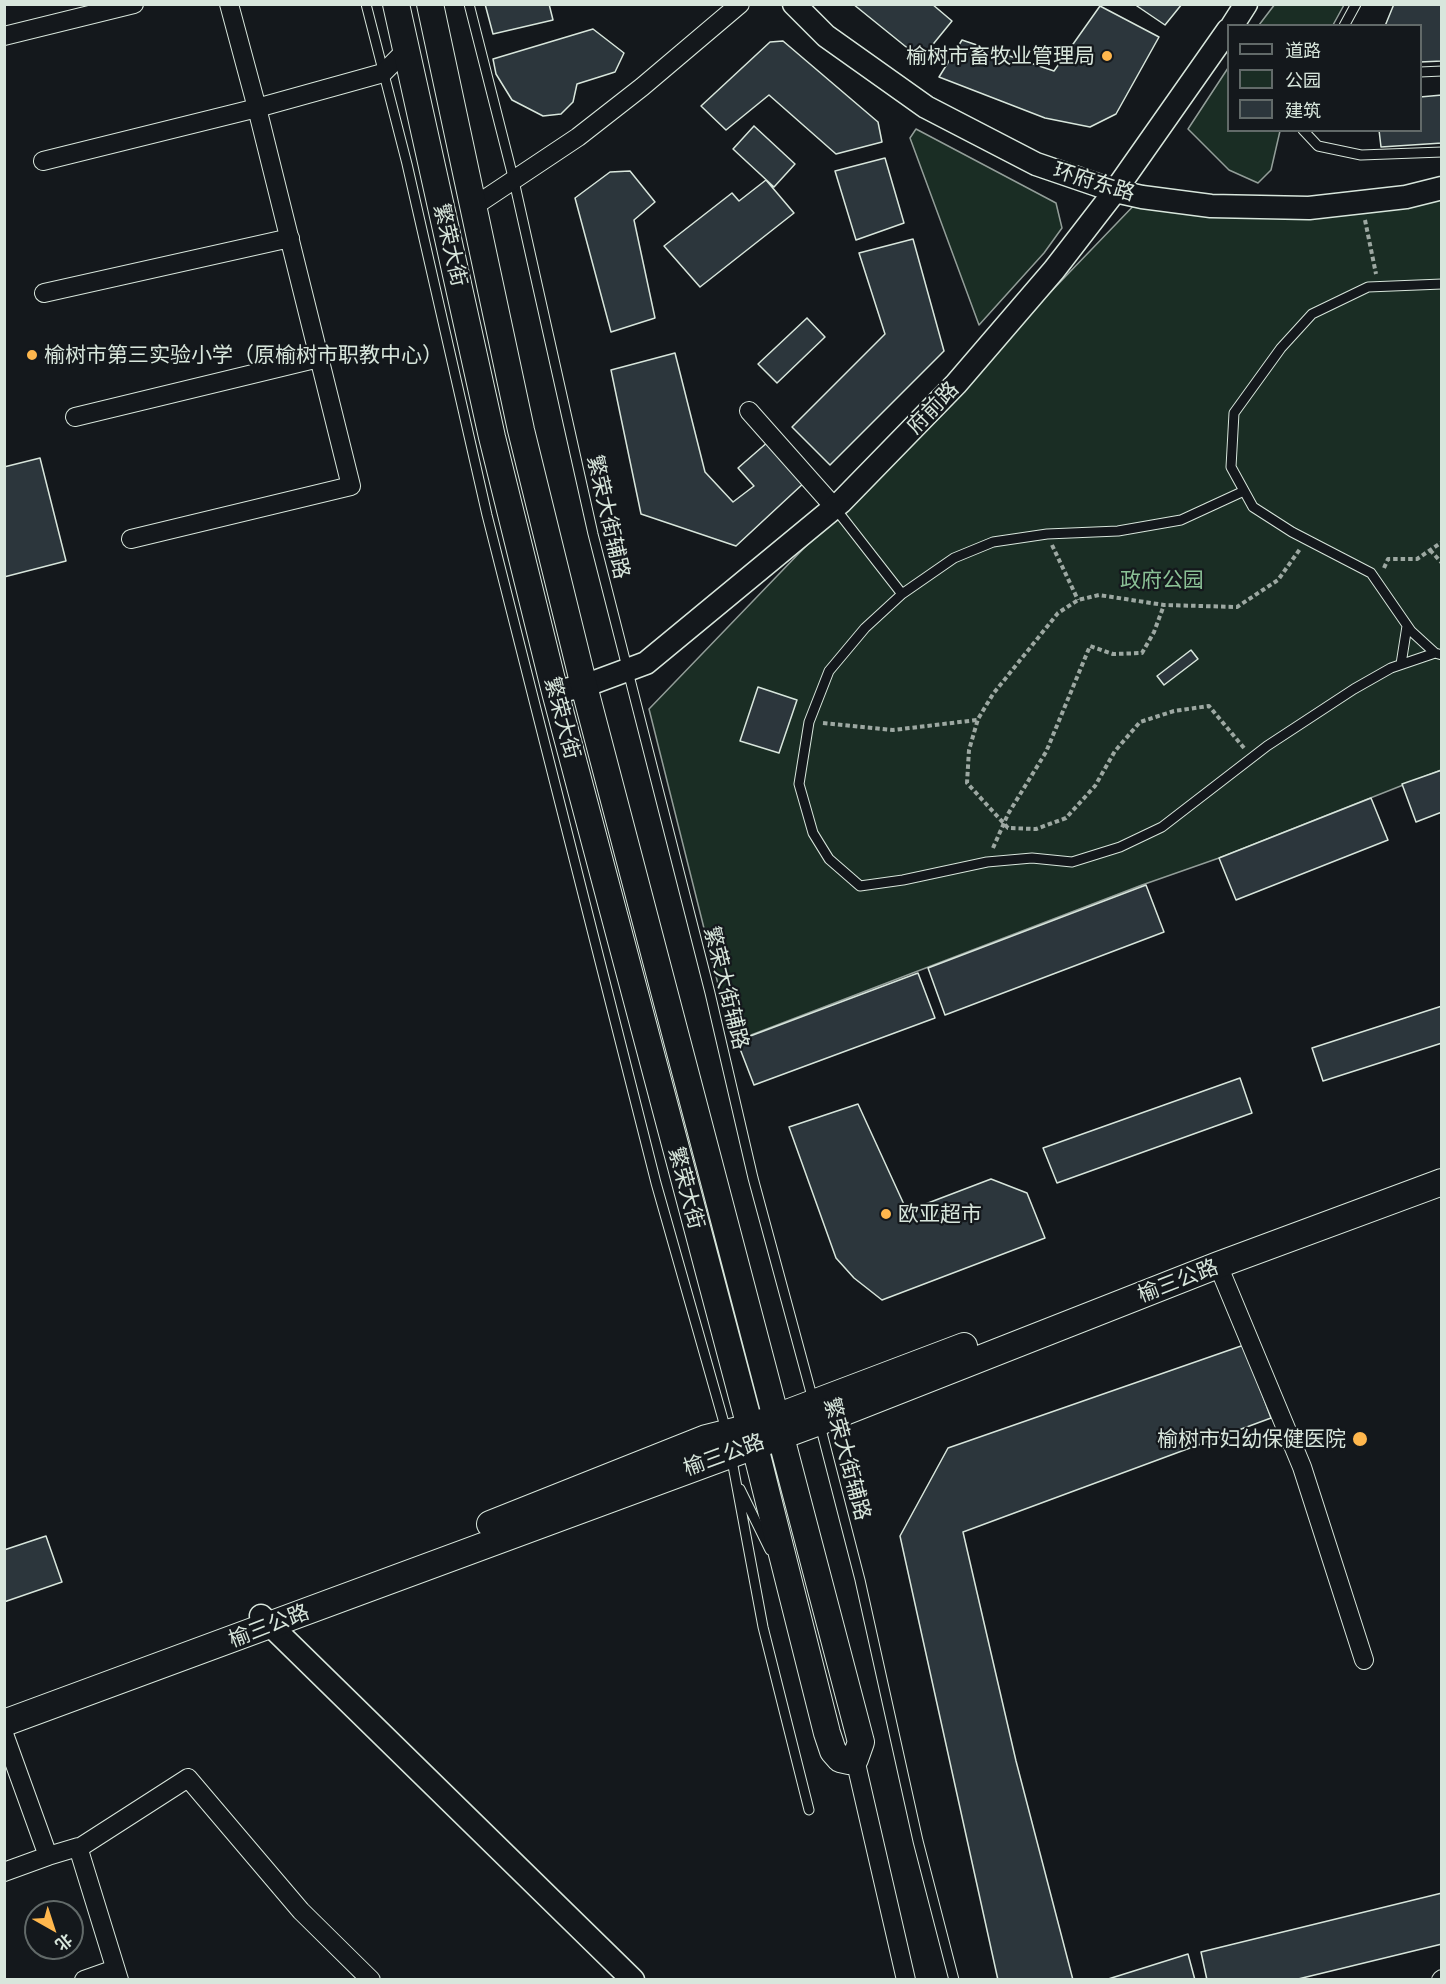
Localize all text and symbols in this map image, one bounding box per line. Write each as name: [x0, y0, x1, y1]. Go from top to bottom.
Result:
legend: [1227, 24, 1422, 132]
text: 道路: [1285, 40, 1321, 61]
place label: 榆树市畜牧业管理局: [906, 43, 1095, 69]
marker: 榆树市畜牧业管理局: [1100, 49, 1114, 63]
text: 公园: [1285, 70, 1321, 91]
text: 建筑: [1285, 100, 1321, 121]
street label: 环府东路: [1050, 158, 1138, 206]
street label: 繁荣大街: [428, 201, 472, 289]
place label: 榆树市第三实验小学（原榆树市职教中心）: [44, 342, 443, 368]
marker: 榆树市第三实验小学（原榆树市职教中心）: [25, 348, 39, 362]
street label: 府前路: [902, 377, 964, 439]
street label: 繁荣大街辅路: [582, 453, 634, 581]
park label: 政府公园: [1120, 567, 1204, 593]
street label: 繁荣大街: [539, 674, 585, 762]
street label: 繁荣大街辅路: [699, 924, 753, 1052]
street label: 繁荣大街: [663, 1144, 709, 1232]
place label: 欧亚超市: [898, 1201, 982, 1227]
marker: 欧亚超市: [879, 1207, 893, 1221]
street label: 榆三公路: [1134, 1254, 1222, 1308]
street label: 繁荣大街辅路: [819, 1395, 875, 1523]
place label: 榆树市妇幼保健医院: [1157, 1426, 1346, 1452]
street label: 榆三公路: [680, 1429, 768, 1481]
marker: 榆树市妇幼保健医院: [1351, 1430, 1369, 1448]
street label: 榆三公路: [225, 1599, 313, 1653]
north arrow: [24, 1900, 84, 1960]
text: 北: [52, 1930, 76, 1954]

